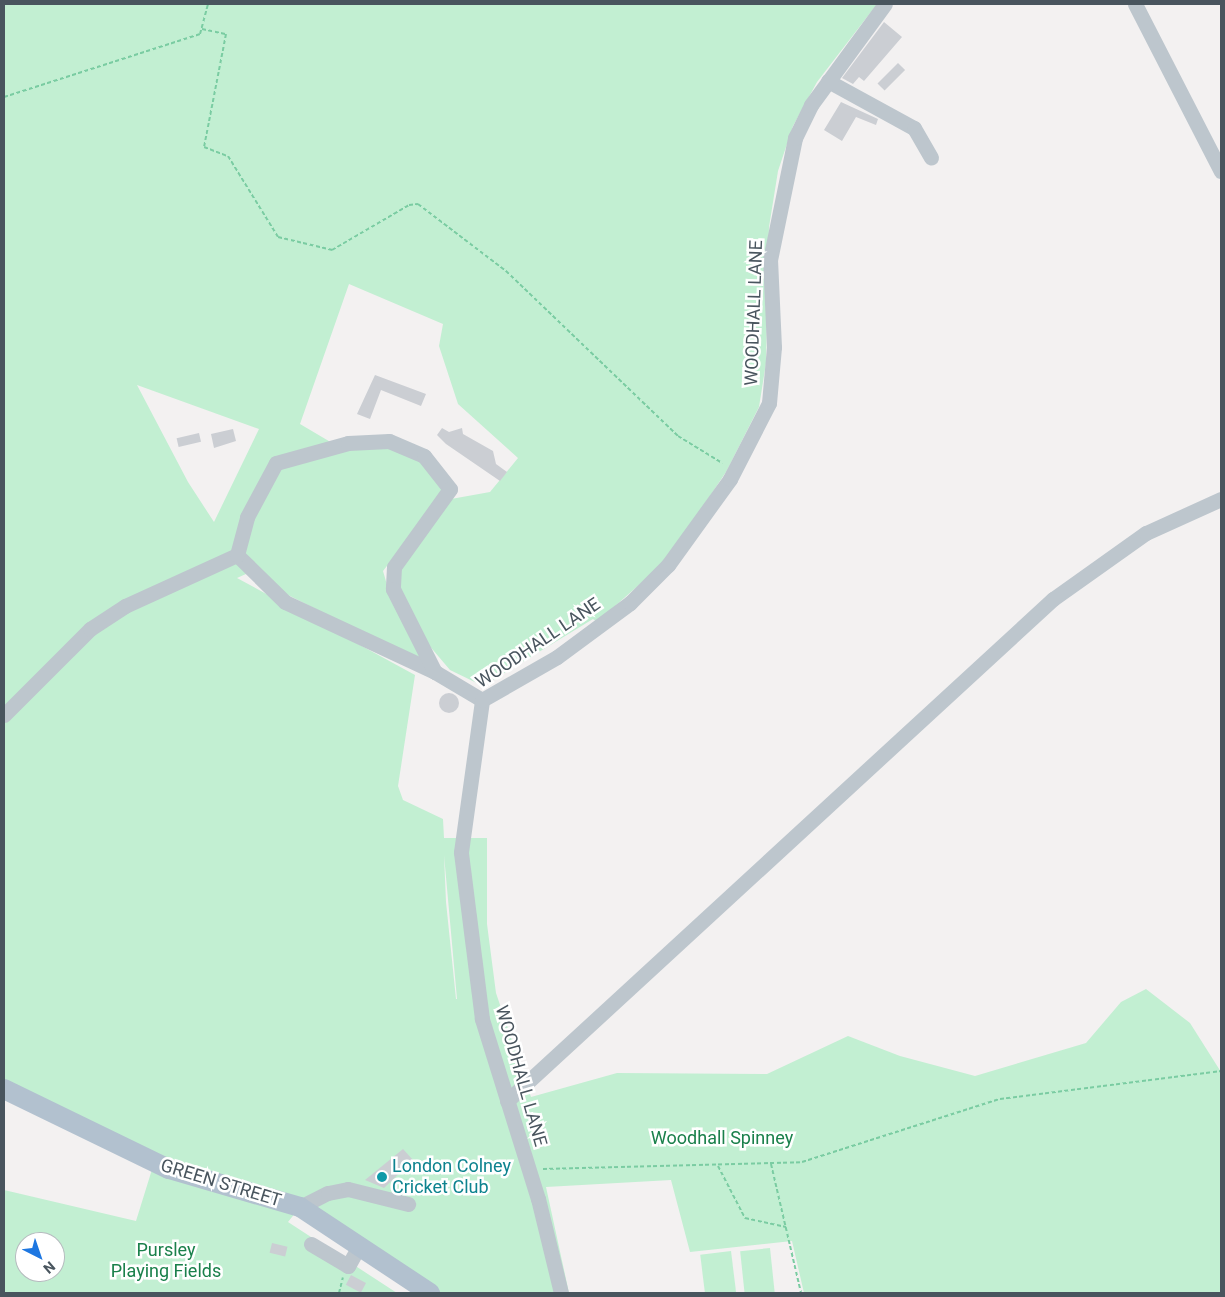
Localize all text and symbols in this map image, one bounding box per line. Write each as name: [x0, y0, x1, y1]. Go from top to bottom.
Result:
street label: WOODHALL LANE: [741, 240, 767, 386]
street label: WOODHALL LANE: [472, 593, 604, 693]
street label: WOODHALL LANE: [491, 1003, 551, 1149]
park label: Woodhall Spinney: [651, 1127, 793, 1149]
street label: GREEN STREET: [158, 1154, 284, 1212]
place label: London Colney Cricket Club: [392, 1156, 511, 1198]
marker: London Colney Cricket Club: [376, 1171, 388, 1183]
north arrow: [15, 1232, 65, 1282]
park label: Pursley Playing Fields: [111, 1240, 221, 1282]
text: N: [40, 1258, 58, 1277]

